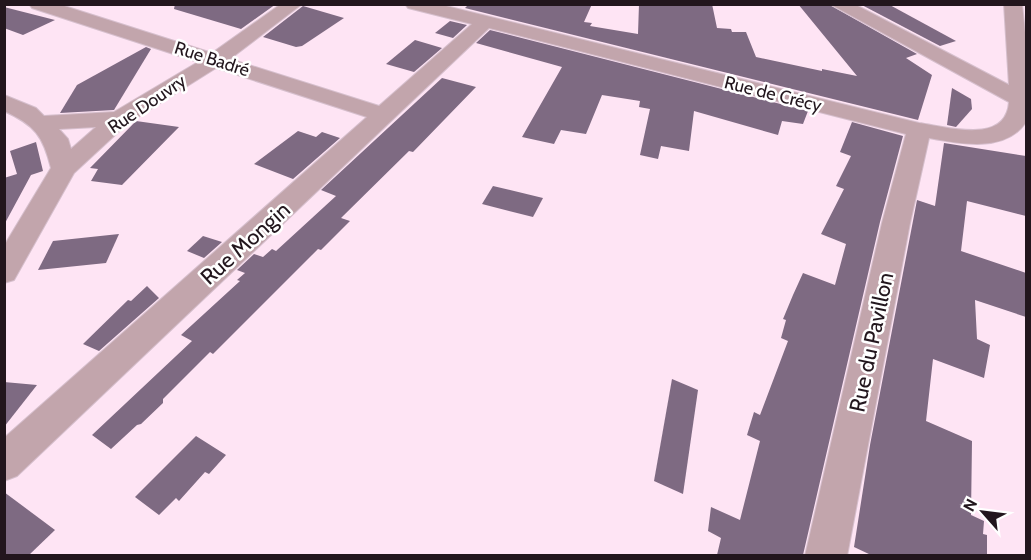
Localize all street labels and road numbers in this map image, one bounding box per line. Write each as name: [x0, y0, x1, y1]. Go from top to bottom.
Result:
street label: Rue Badré: [172, 37, 252, 81]
street label: Rue Douvry: [104, 70, 190, 138]
street label: Rue de Crécy: [722, 71, 824, 117]
street label: Rue Mongin: [195, 196, 296, 291]
street label: Rue du Pavillon: [844, 270, 899, 414]

